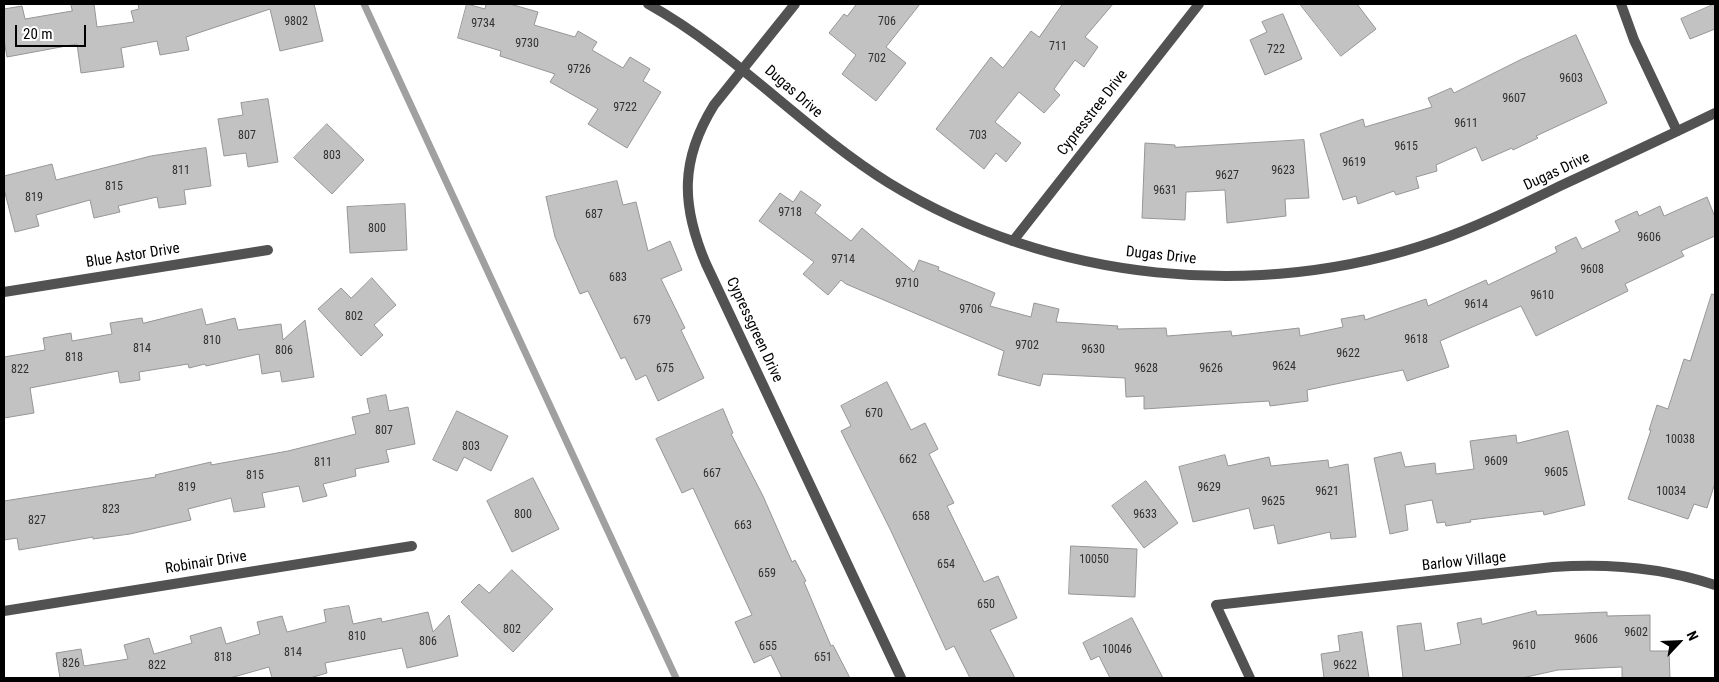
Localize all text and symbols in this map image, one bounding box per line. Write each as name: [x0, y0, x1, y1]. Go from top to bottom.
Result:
scale bar: [18, 15, 89, 47]
house number: 9802: [284, 15, 308, 29]
house number: 706: [878, 15, 896, 29]
house number: 9734: [471, 17, 495, 31]
text: 20 m: [23, 25, 53, 43]
house number: 9730: [515, 37, 539, 51]
house number: 711: [1049, 40, 1067, 54]
house number: 722: [1267, 43, 1285, 57]
house number: 702: [868, 52, 886, 66]
street label: Dugas Drive: [760, 62, 826, 122]
house number: 9726: [567, 63, 591, 77]
street label: Cypresstree Drive: [1054, 67, 1132, 159]
house number: 9603: [1559, 72, 1583, 86]
house number: 9607: [1502, 92, 1526, 106]
house number: 9722: [613, 101, 637, 115]
house number: 9611: [1454, 117, 1478, 131]
house number: 807: [238, 129, 256, 143]
house number: 703: [969, 129, 987, 143]
house number: 9615: [1394, 140, 1418, 154]
house number: 803: [323, 149, 341, 163]
street label: Dugas Drive: [1521, 149, 1593, 195]
house number: 9619: [1342, 156, 1366, 170]
house number: 811: [172, 164, 190, 178]
house number: 9623: [1271, 164, 1295, 178]
house number: 9627: [1215, 169, 1239, 183]
house number: 815: [105, 180, 123, 194]
house number: 9631: [1153, 184, 1177, 198]
house number: 819: [25, 191, 43, 205]
house number: 9718: [778, 206, 802, 220]
house number: 687: [585, 208, 603, 222]
house number: 800: [368, 222, 386, 236]
house number: 9606: [1637, 231, 1661, 245]
street label: Blue Astor Drive: [85, 240, 181, 272]
street label: Dugas Drive: [1125, 243, 1197, 269]
house number: 9714: [831, 253, 855, 267]
house number: 9608: [1580, 263, 1604, 277]
house number: 683: [609, 271, 627, 285]
street label: Cypressgreen Drive: [722, 275, 786, 385]
house number: 9710: [895, 277, 919, 291]
house number: 9610: [1530, 289, 1554, 303]
house number: 9614: [1464, 298, 1488, 312]
house number: 9706: [959, 303, 983, 317]
house number: 802: [345, 310, 363, 324]
house number: 679: [633, 314, 651, 328]
house number: 9618: [1404, 333, 1428, 347]
house number: 810: [203, 334, 221, 348]
house number: 9702: [1015, 339, 1039, 353]
house number: 814: [133, 342, 151, 356]
house number: 9630: [1081, 343, 1105, 357]
house number: 806: [275, 344, 293, 358]
house number: 9622: [1336, 347, 1360, 361]
house number: 818: [65, 351, 83, 365]
house number: 9624: [1272, 360, 1296, 374]
house number: 675: [656, 362, 674, 376]
house number: 9628: [1134, 362, 1158, 376]
house number: 9626: [1199, 362, 1223, 376]
house number: 822: [11, 363, 29, 377]
house number: 670: [865, 407, 883, 421]
house number: 807: [375, 424, 393, 438]
house number: 10038: [1665, 433, 1695, 447]
house number: 803: [462, 440, 480, 454]
house number: 662: [899, 453, 917, 467]
house number: 9609: [1484, 455, 1508, 469]
house number: 811: [314, 456, 332, 470]
house number: 9605: [1544, 466, 1568, 480]
house number: 667: [703, 467, 721, 481]
house number: 815: [246, 469, 264, 483]
house number: 819: [178, 481, 196, 495]
house number: 9629: [1197, 481, 1221, 495]
house number: 9621: [1315, 485, 1339, 499]
house number: 10034: [1656, 485, 1686, 499]
house number: 9625: [1261, 495, 1285, 509]
house number: 823: [102, 503, 120, 517]
house number: 800: [514, 508, 532, 522]
house number: 9633: [1133, 508, 1157, 522]
house number: 658: [912, 510, 930, 524]
house number: 827: [28, 514, 46, 528]
house number: 663: [734, 519, 752, 533]
street label: Robinair Drive: [164, 548, 248, 578]
street label: Barlow Village: [1421, 549, 1507, 575]
house number: 10050: [1079, 553, 1109, 567]
house number: 654: [937, 558, 955, 572]
house number: 659: [758, 567, 776, 581]
house number: 650: [977, 598, 995, 612]
north arrow: [1654, 617, 1704, 667]
house number: 802: [503, 623, 521, 637]
house number: 9602: [1624, 626, 1648, 640]
text: N: [1684, 628, 1702, 643]
house number: 810: [348, 630, 366, 644]
house number: 9606: [1574, 633, 1598, 647]
house number: 806: [419, 635, 437, 649]
house number: 9610: [1512, 639, 1536, 653]
house number: 655: [759, 640, 777, 654]
house number: 10046: [1102, 643, 1132, 657]
house number: 814: [284, 646, 302, 660]
house number: 818: [214, 651, 232, 665]
house number: 651: [814, 651, 832, 665]
house number: 826: [62, 657, 80, 671]
house number: 822: [148, 659, 166, 673]
house number: 9622: [1333, 659, 1357, 673]

